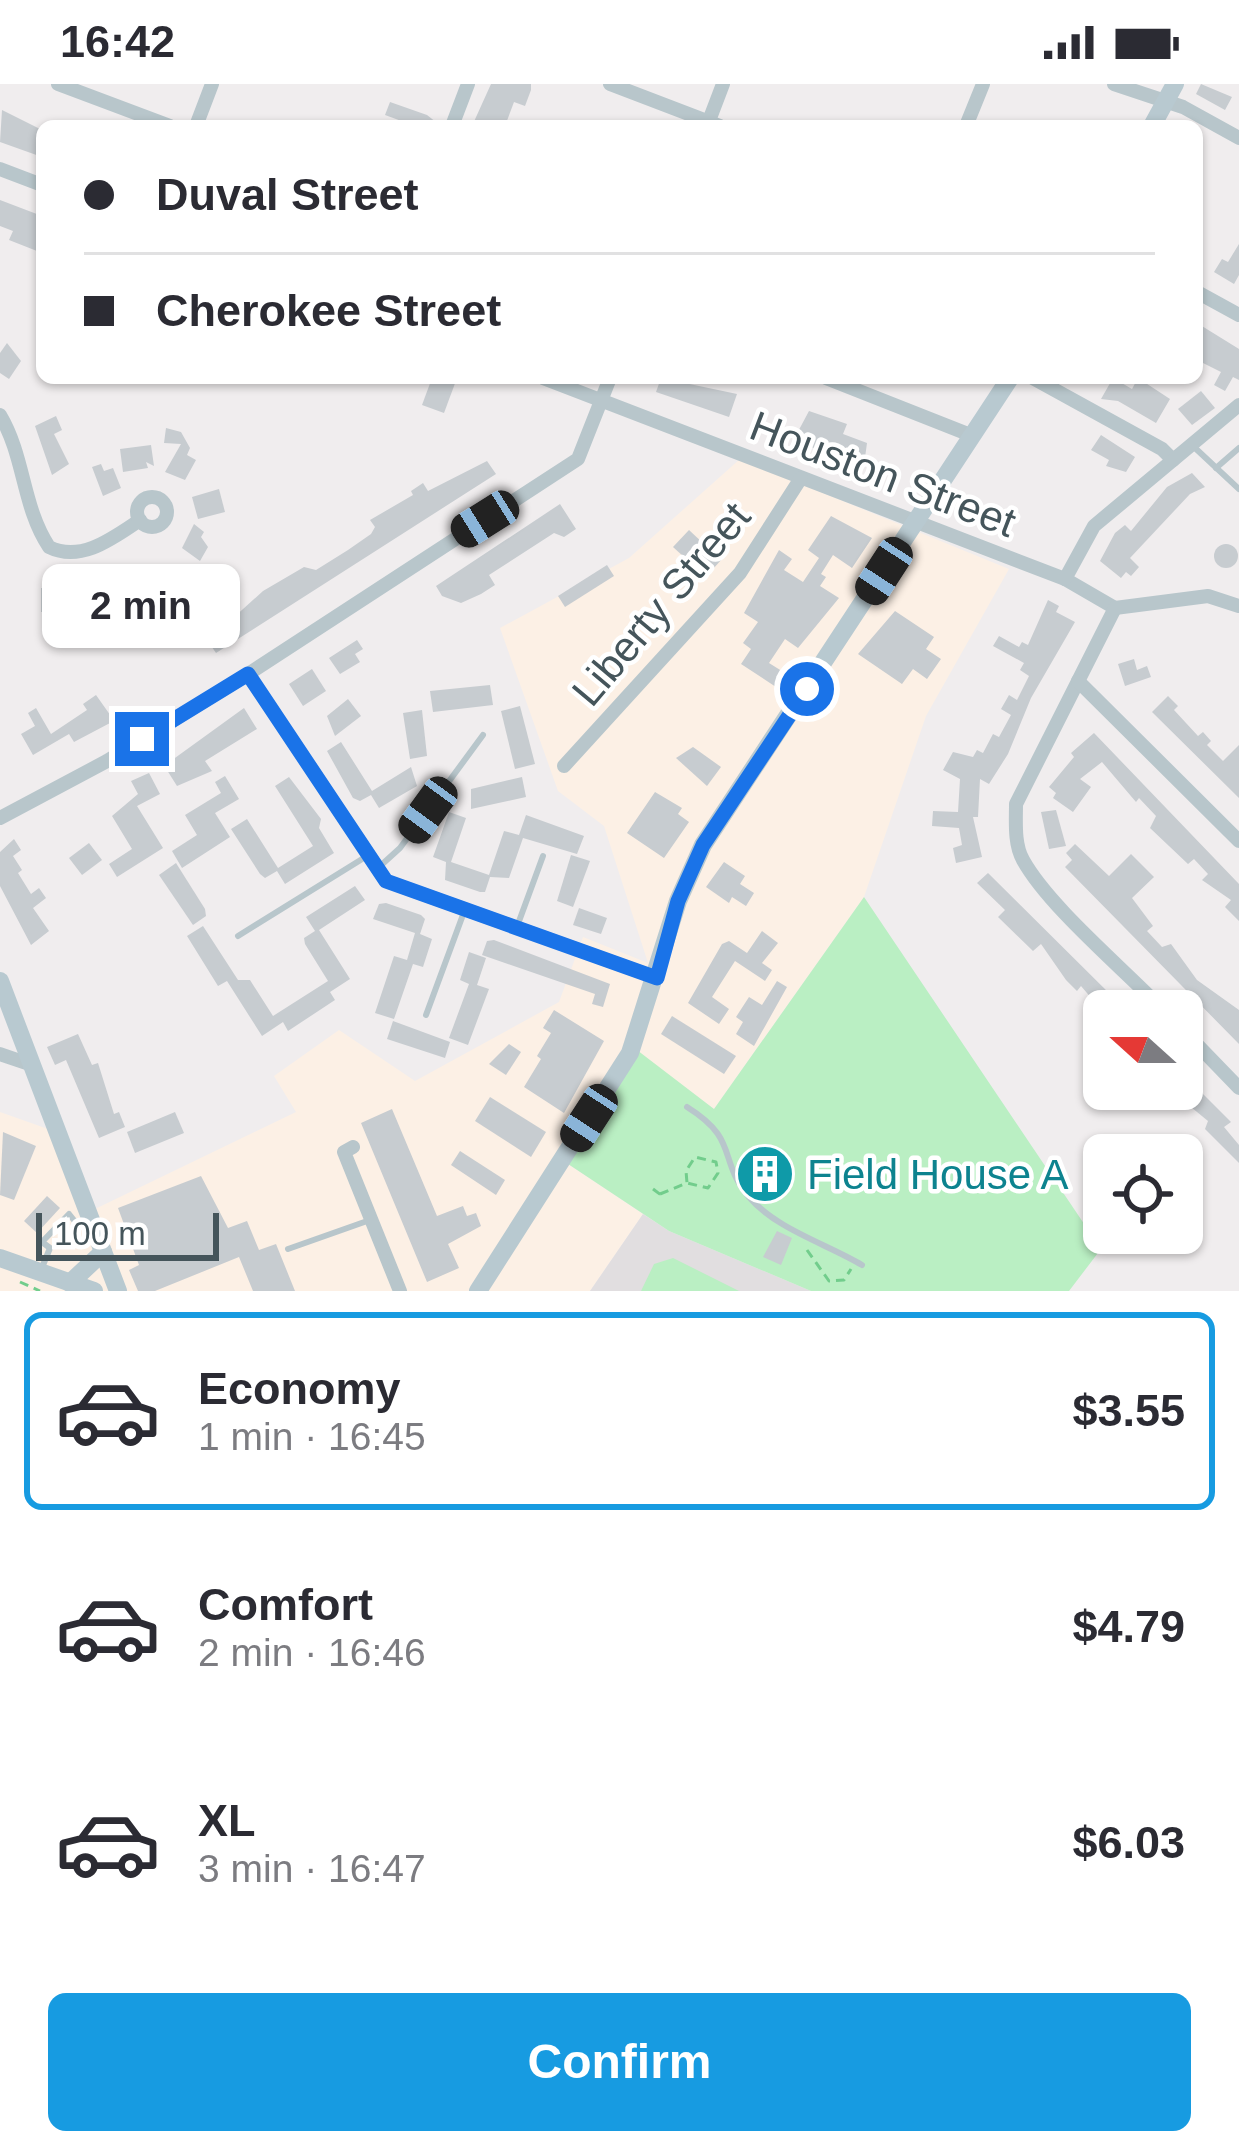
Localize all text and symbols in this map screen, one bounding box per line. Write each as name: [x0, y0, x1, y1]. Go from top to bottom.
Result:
text: 16:42: [60, 16, 175, 67]
text: Duval Street: [156, 169, 419, 220]
text: Cherokee Street: [156, 285, 501, 336]
street label: Houston Street: [744, 402, 1022, 546]
car: [445, 485, 525, 553]
street label: Liberty Street: [563, 493, 759, 715]
car: [849, 531, 919, 611]
callout: 2 min: [43, 565, 241, 649]
text: 2 min: [90, 584, 192, 627]
route start: [780, 662, 834, 716]
route end: [115, 712, 169, 766]
car: [392, 770, 464, 850]
north arrow: [1083, 990, 1203, 1110]
map controls: [1083, 990, 1203, 1254]
car: [554, 1078, 624, 1158]
button: locate: [1083, 1134, 1203, 1254]
building icon: Field House A: [734, 1143, 796, 1205]
place label: Field House A: [807, 1151, 1068, 1198]
scale bar: [36, 1207, 219, 1260]
text: 100 m: [54, 1215, 146, 1252]
icon: car: [54, 1357, 162, 1465]
text: Economy: [198, 1363, 401, 1414]
text: $3.55: [1072, 1385, 1185, 1436]
text: 1 min · 16:45: [198, 1415, 426, 1458]
icon: car: [54, 1573, 162, 1681]
text: Comfort: [198, 1579, 373, 1630]
text: $4.79: [1072, 1601, 1185, 1652]
text: 2 min · 16:46: [198, 1631, 426, 1674]
icon: car: [54, 1789, 162, 1897]
text: XL: [198, 1795, 256, 1846]
text: $6.03: [1072, 1817, 1185, 1868]
text: 3 min · 16:47: [198, 1847, 426, 1890]
button: Confirm: [48, 1993, 1191, 2131]

